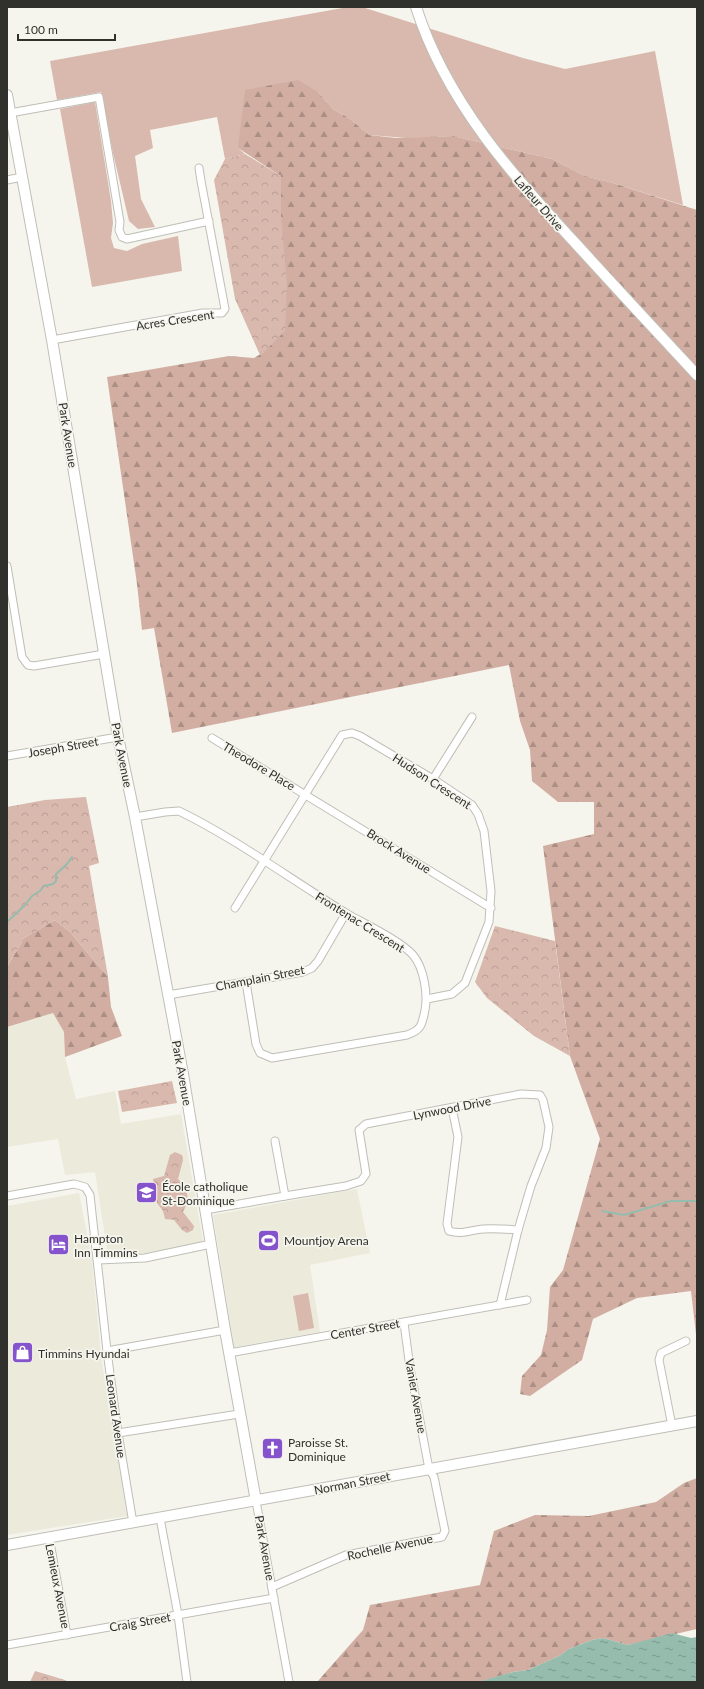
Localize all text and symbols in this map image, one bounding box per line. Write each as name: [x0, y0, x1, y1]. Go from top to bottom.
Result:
scale bar: [18, 16, 115, 42]
text: 100 m: [24, 22, 58, 37]
street label: Lafleur Drive: [511, 172, 567, 234]
street label: Acres Crescent: [135, 306, 216, 334]
street label: Park Avenue: [55, 401, 81, 469]
street label: Park Avenue: [108, 721, 136, 789]
street label: Joseph Street: [27, 733, 100, 761]
street label: Theodore Place: [220, 739, 298, 793]
street label: Hudson Crescent: [390, 750, 475, 812]
street label: Brock Avenue: [364, 825, 434, 877]
street label: Frontenac Crescent: [313, 889, 408, 956]
street label: Champlain Street: [214, 962, 306, 994]
street label: Park Avenue: [169, 1039, 195, 1107]
street label: Lynwood Drive: [412, 1093, 492, 1123]
place label: École catholique St-Dominique: [162, 1179, 248, 1208]
school or university icon: École catholique St-Dominique: [134, 1180, 160, 1206]
sports icon: Mountjoy Arena: [255, 1227, 281, 1253]
place label: Hampton Inn Timmins: [74, 1231, 138, 1260]
hotel icon: Hampton Inn Timmins: [45, 1232, 71, 1258]
place label: Mountjoy Arena: [284, 1233, 369, 1248]
street label: Center Street: [329, 1315, 402, 1342]
shop icon: Timmins Hyundai: [10, 1340, 36, 1366]
place label: Timmins Hyundai: [38, 1346, 130, 1361]
street label: Vanier Avenue: [402, 1357, 430, 1435]
street label: Leonard Avenue: [103, 1373, 129, 1459]
place label: Paroisse St. Dominique: [288, 1435, 348, 1464]
church icon: Paroisse St. Dominique: [260, 1436, 286, 1462]
street label: Norman Street: [313, 1468, 392, 1498]
street label: Park Avenue: [252, 1514, 278, 1582]
street label: Rochelle Avenue: [346, 1531, 434, 1563]
street label: Lemieux Avenue: [42, 1542, 74, 1630]
street label: Craig Street: [108, 1609, 173, 1635]

